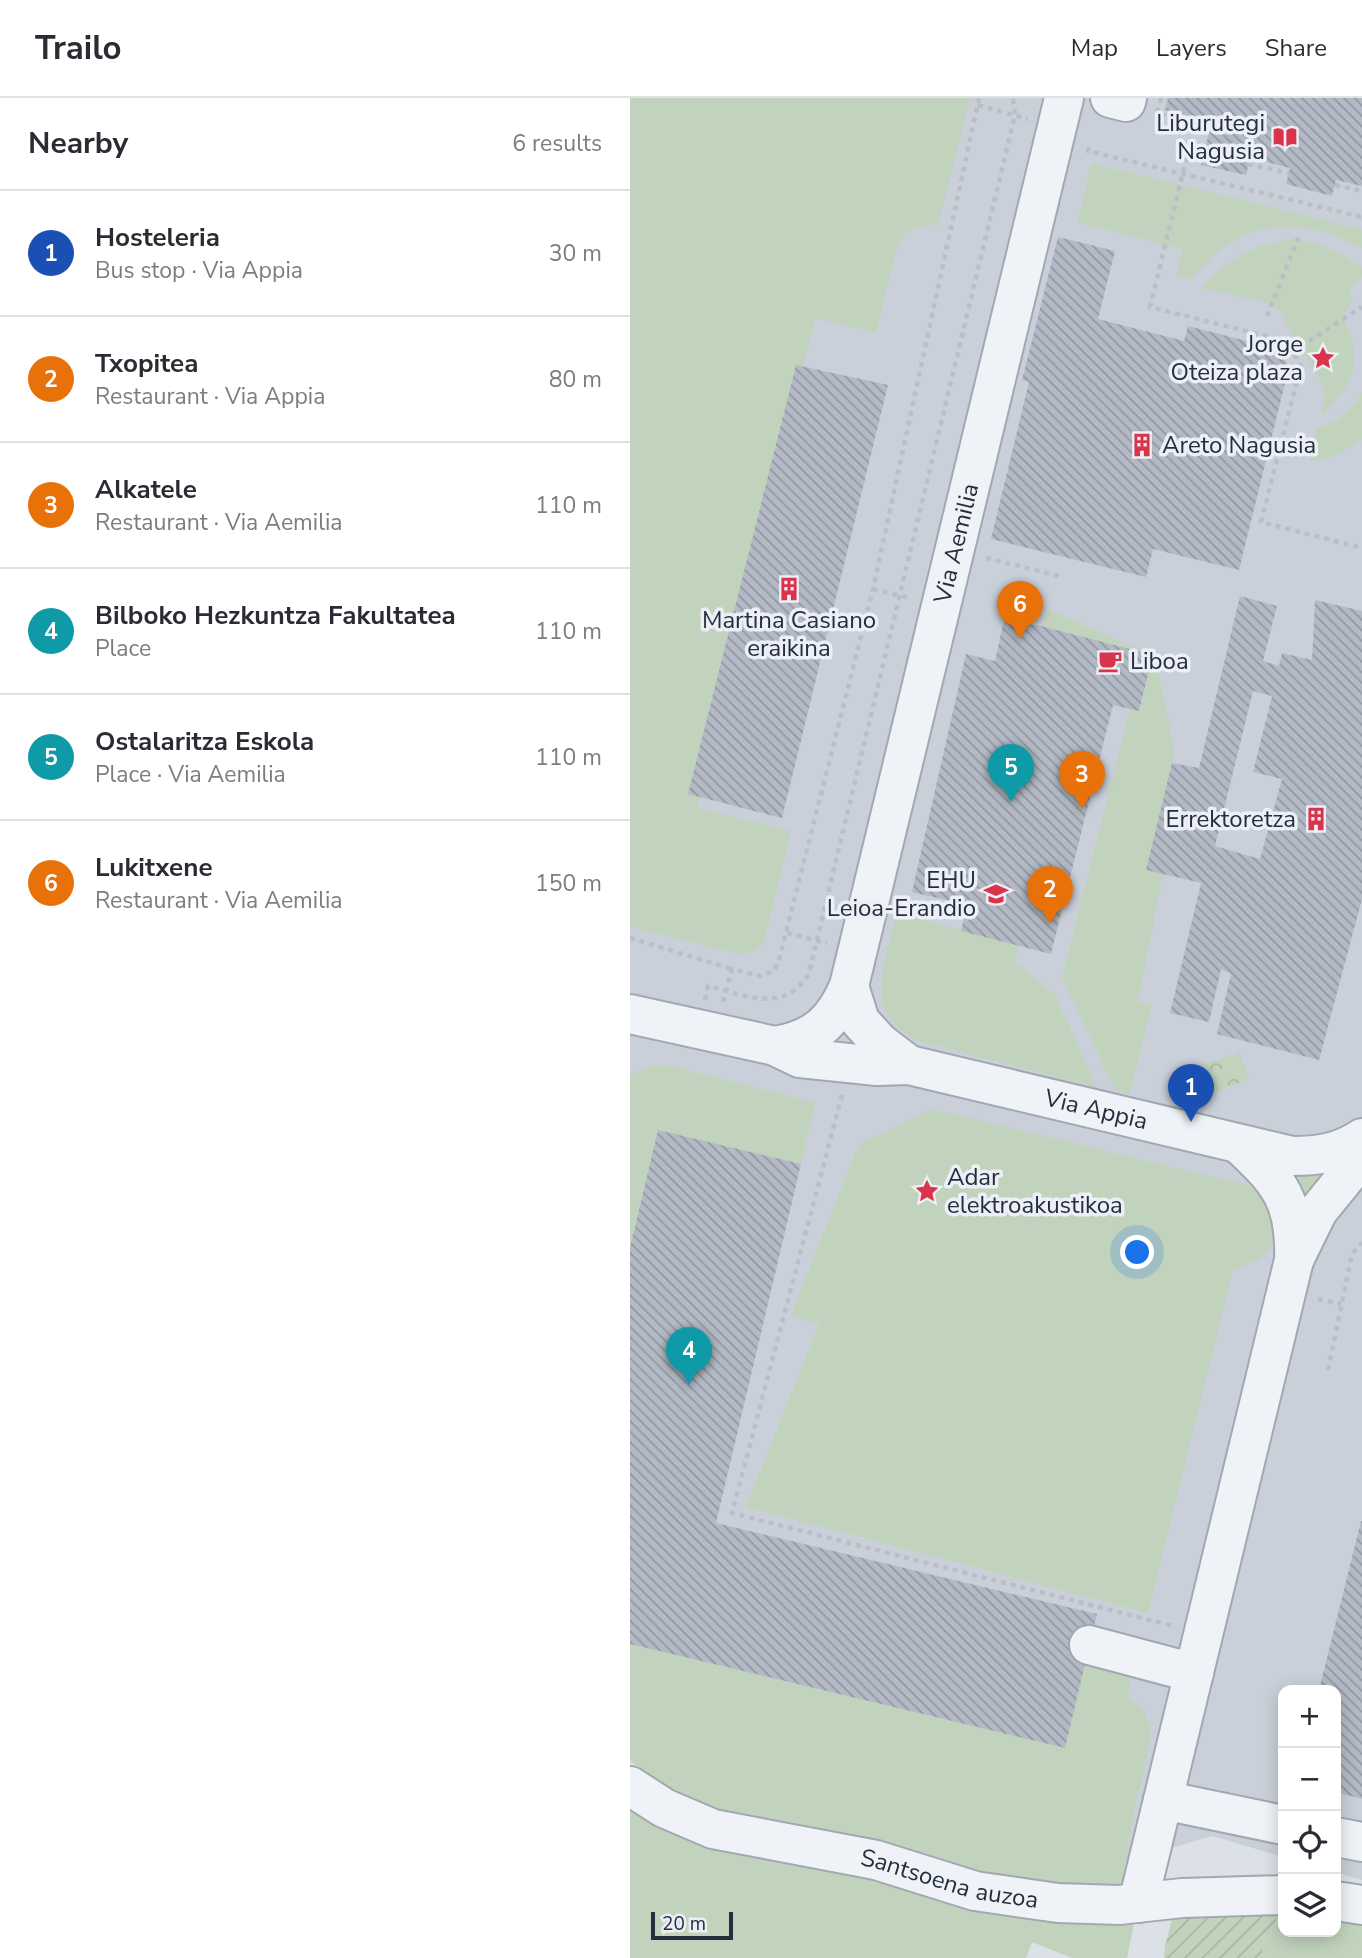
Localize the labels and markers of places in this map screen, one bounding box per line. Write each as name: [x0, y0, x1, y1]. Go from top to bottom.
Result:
place label: Liburutegi Nagusia: [1156, 107, 1265, 167]
library icon: Liburutegi Nagusia: [1271, 123, 1299, 151]
place label: Jorge Oteiza plaza: [1171, 328, 1303, 388]
place icon: Jorge Oteiza plaza: [1309, 344, 1337, 372]
place label: Areto Nagusia: [1162, 429, 1316, 461]
building icon: Areto Nagusia: [1128, 431, 1156, 459]
building icon: Martina Casiano eraikina: [775, 575, 803, 603]
pin: 6: [997, 581, 1043, 639]
place label: Martina Casiano eraikina: [702, 604, 876, 664]
place label: Liboa: [1130, 645, 1189, 677]
cafe icon: Liboa: [1096, 647, 1124, 675]
pin: 5: [988, 744, 1034, 802]
pin: 3: [1059, 751, 1105, 809]
place label: Errektoretza: [1166, 803, 1296, 835]
building icon: Errektoretza: [1302, 805, 1330, 833]
place label: EHU Leioa-Erandio: [827, 864, 976, 924]
pin: 2: [1027, 866, 1073, 924]
school or university icon: EHU Leioa-Erandio: [982, 880, 1010, 908]
pin: 1: [1168, 1064, 1214, 1122]
place label: Adar elektroakustikoa: [947, 1161, 1123, 1221]
place icon: Adar elektroakustikoa: [913, 1177, 941, 1205]
pin: 4: [666, 1327, 712, 1385]

